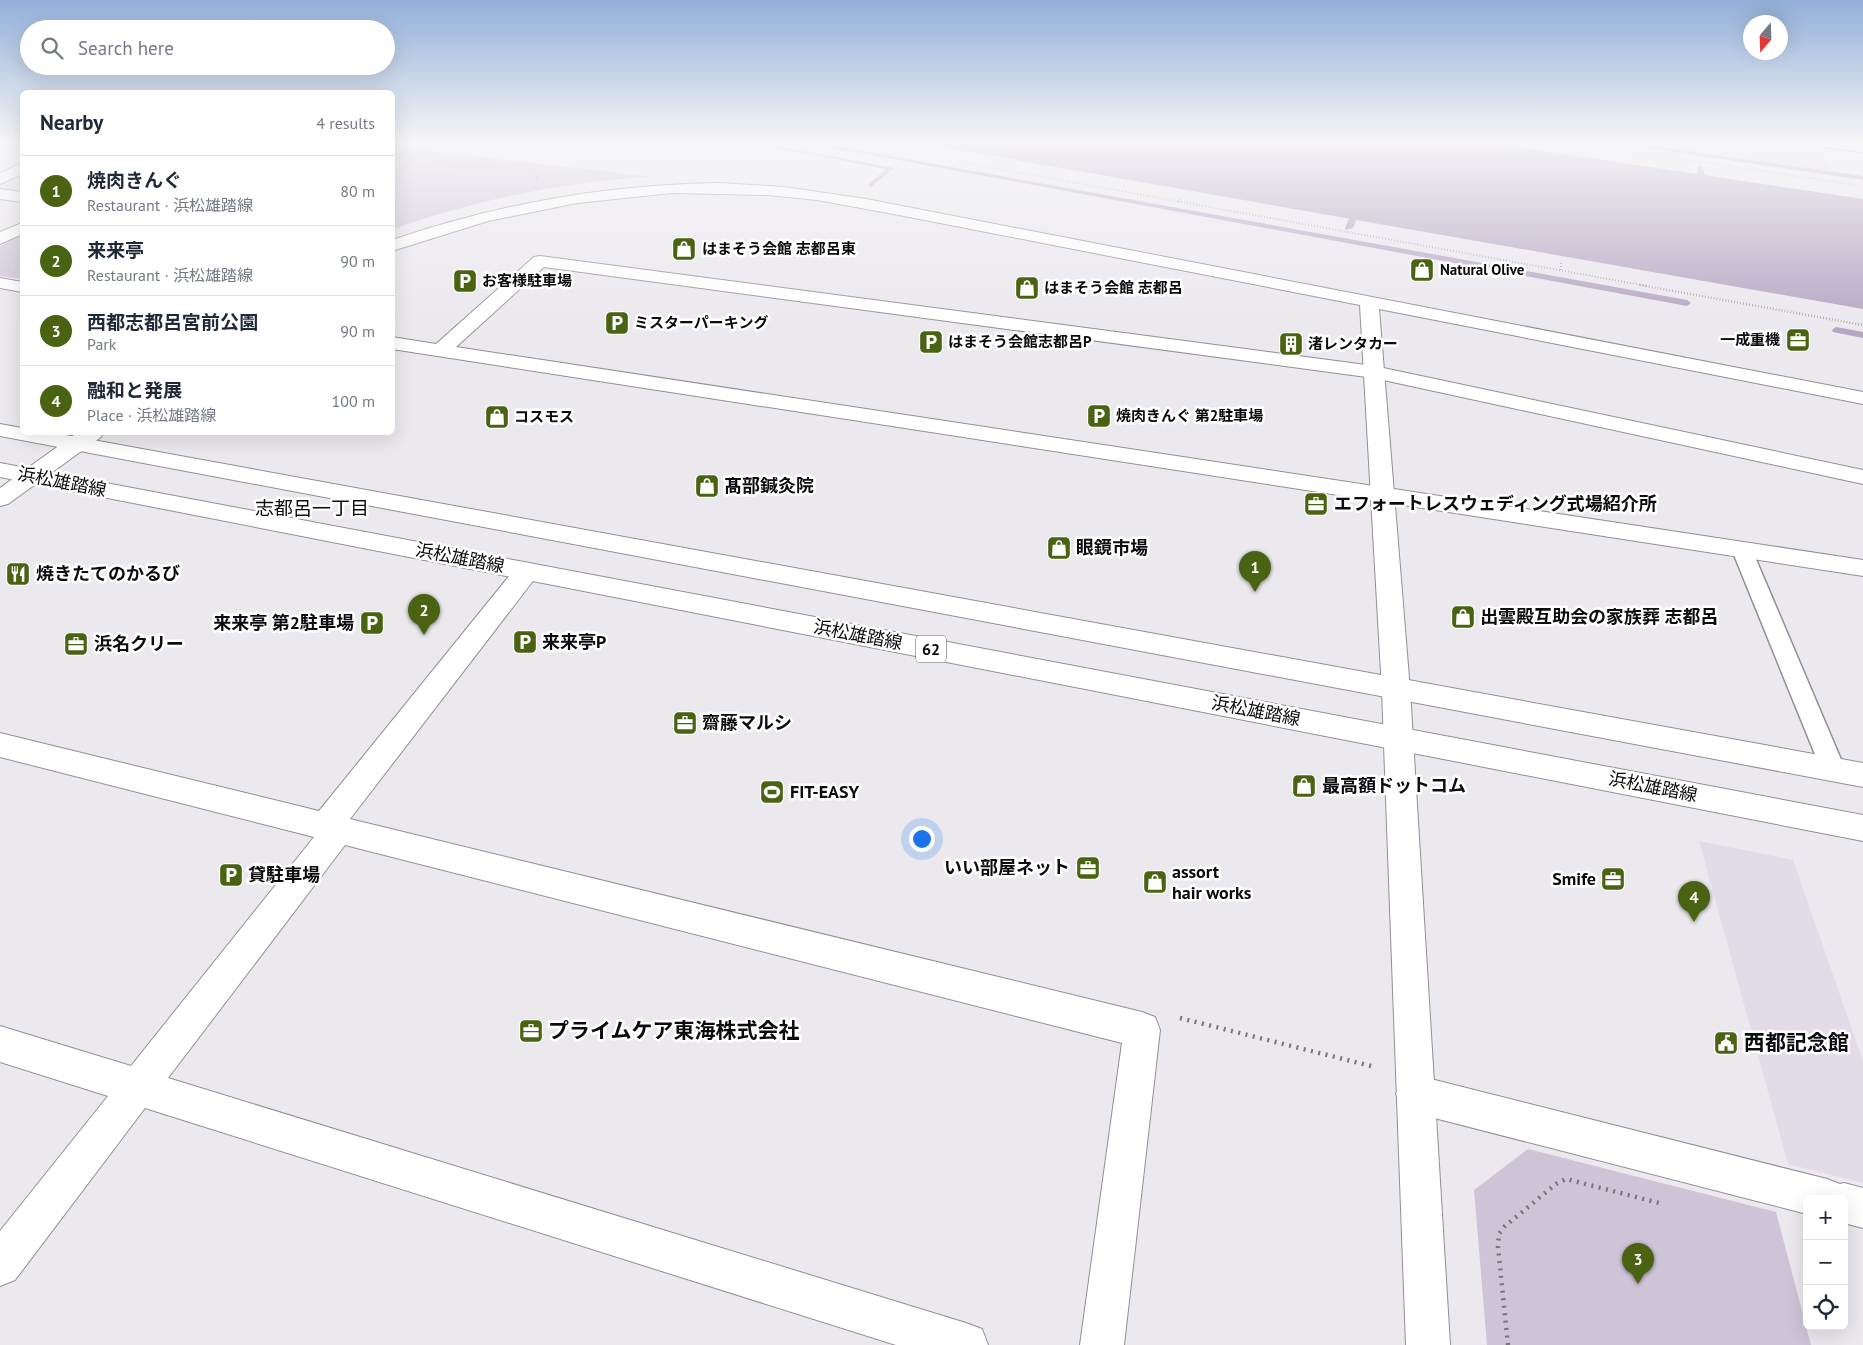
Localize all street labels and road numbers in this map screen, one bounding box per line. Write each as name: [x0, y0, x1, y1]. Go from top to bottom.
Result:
street label: 浜松雄踏線: [16, 462, 108, 501]
street label: 浜松雄踏線: [414, 538, 506, 577]
street label: 浜松雄踏線: [812, 615, 904, 654]
road number: 62: [916, 636, 946, 662]
street label: 浜松雄踏線: [1210, 691, 1302, 730]
street label: 浜松雄踏線: [1607, 767, 1699, 806]

